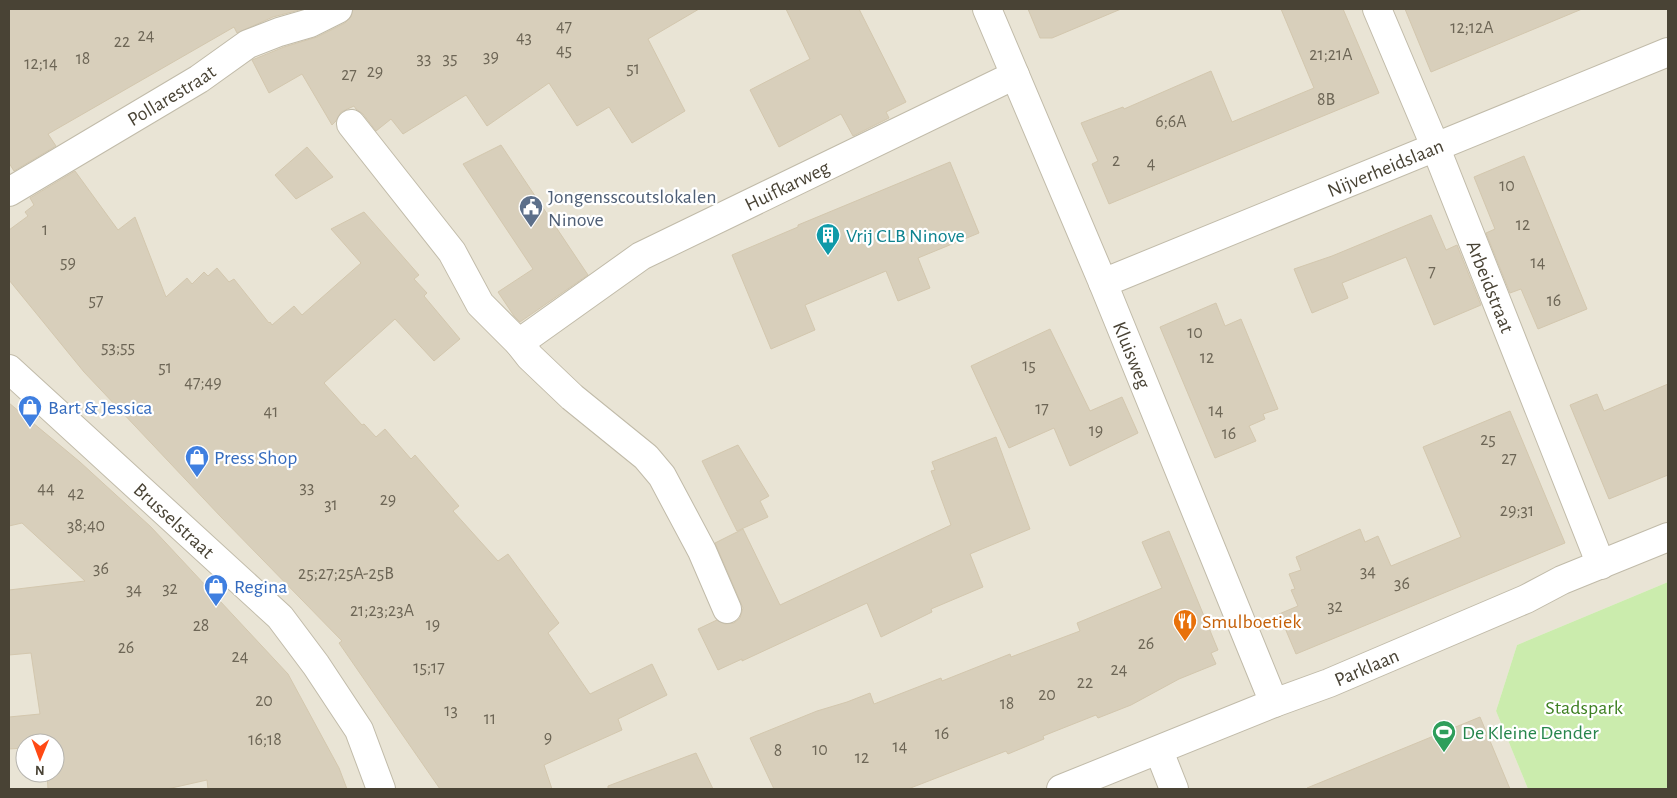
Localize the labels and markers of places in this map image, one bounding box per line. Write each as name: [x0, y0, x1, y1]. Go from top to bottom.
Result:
place label: Jongensscoutslokalen Ninove: [548, 187, 717, 230]
public building icon: Jongensscoutslokalen Ninove: [518, 194, 544, 228]
building icon: Vrij CLB Ninove: [815, 222, 841, 256]
place label: Vrij CLB Ninove: [846, 226, 965, 246]
shop icon: Bart & Jessica: [17, 394, 43, 428]
place label: Bart & Jessica: [48, 398, 153, 418]
shop icon: Press Shop: [184, 444, 210, 478]
place label: Press Shop: [214, 448, 298, 468]
shop icon: Regina: [203, 573, 229, 607]
place label: Regina: [234, 577, 288, 597]
restaurant icon: Smulboetiek: [1172, 608, 1198, 642]
place label: Smulboetiek: [1202, 612, 1301, 632]
sports icon: De Kleine Dender: [1431, 719, 1457, 753]
place label: De Kleine Dender: [1462, 723, 1599, 743]

